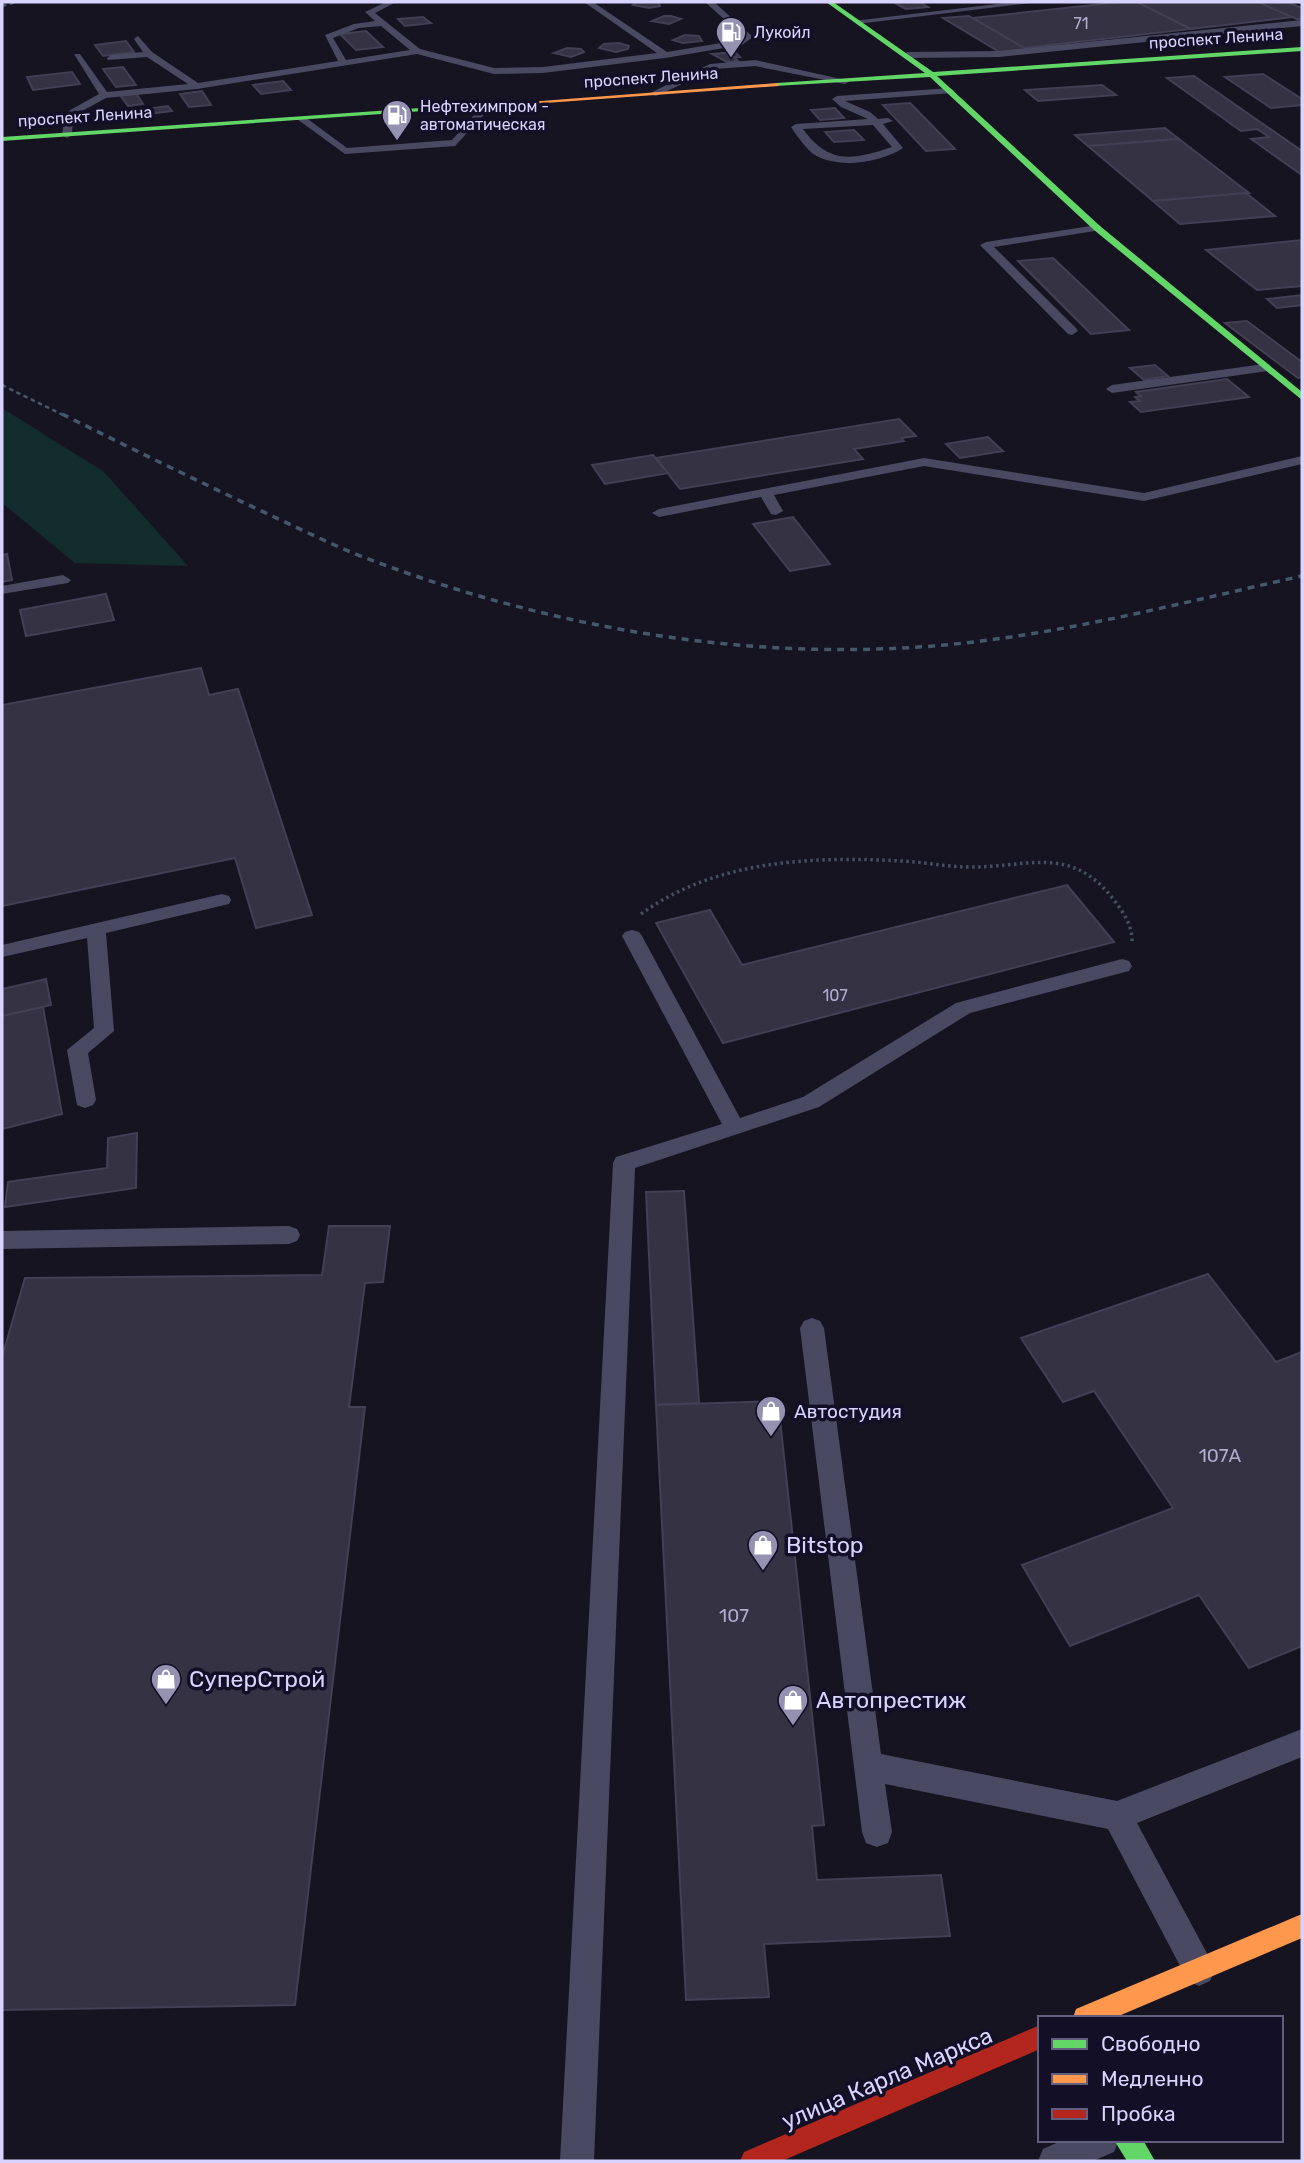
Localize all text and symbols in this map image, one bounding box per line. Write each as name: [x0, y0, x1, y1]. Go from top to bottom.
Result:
house number: 71: [1073, 14, 1089, 33]
fuel station icon: Лукойл: [714, 15, 748, 59]
place label: Лукойл: [754, 23, 810, 42]
street label: проспект Ленина: [1148, 24, 1284, 53]
street label: проспект Ленина: [583, 63, 719, 92]
place label: Нефтехимпром - автоматическая: [420, 97, 549, 134]
fuel station icon: Нефтехимпром - автоматическая: [380, 98, 414, 142]
street label: проспект Ленина: [17, 102, 153, 131]
house number: 107: [822, 986, 848, 1005]
shop icon: Автостудия: [754, 1394, 788, 1438]
place label: Автостудия: [794, 1400, 902, 1423]
house number: 107А: [1199, 1444, 1242, 1467]
shop icon: Bitstop: [746, 1528, 780, 1572]
place label: Bitstop: [786, 1531, 864, 1559]
house number: 107: [719, 1604, 749, 1627]
shop icon: СуперСтрой: [149, 1662, 183, 1706]
place label: СуперСтрой: [189, 1665, 325, 1693]
shop icon: Автопрестиж: [776, 1683, 810, 1727]
place label: Автопрестиж: [816, 1686, 966, 1714]
legend: [1038, 2016, 1283, 2142]
street label: улица Карла Маркса: [777, 2021, 997, 2135]
text: Свободно: [1101, 2031, 1201, 2056]
text: Медленно: [1101, 2066, 1204, 2091]
text: Пробка: [1101, 2101, 1176, 2126]

